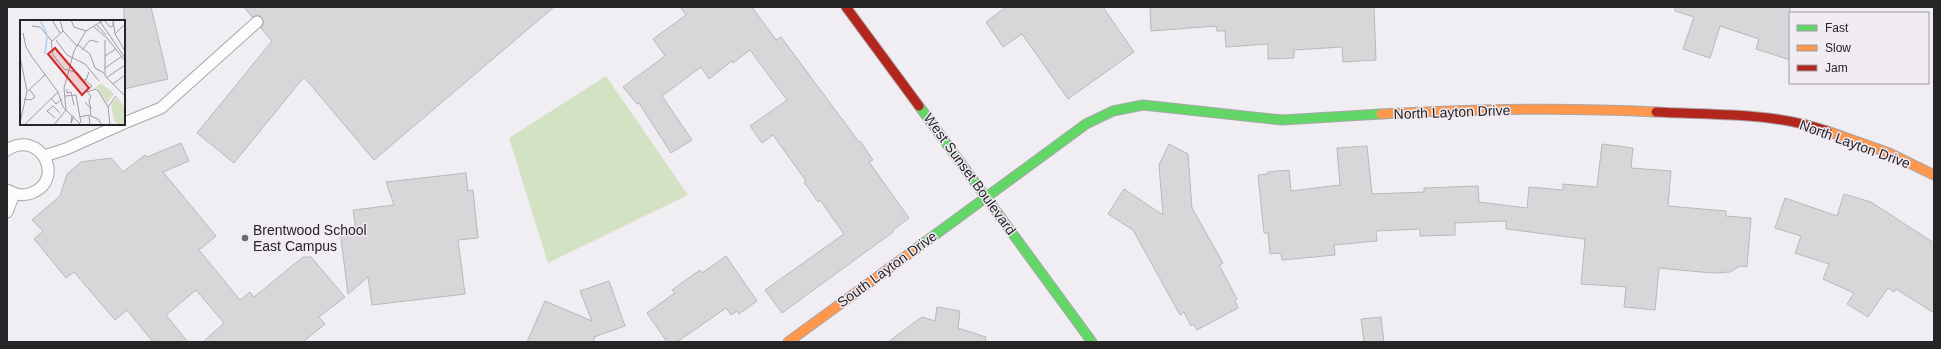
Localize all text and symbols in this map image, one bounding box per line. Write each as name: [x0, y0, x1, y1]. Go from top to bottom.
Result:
legend: [1789, 12, 1929, 84]
inset map: [20, 20, 125, 125]
text: Fast: [1825, 21, 1849, 35]
text: Slow: [1825, 41, 1851, 55]
text: Jam: [1825, 61, 1848, 75]
street label: North Layton Drive: [1393, 102, 1511, 122]
street label: West Sunset Boulevard: [921, 110, 1019, 238]
street label: North Layton Drive: [1797, 117, 1913, 172]
place label: Brentwood School East Campus: [253, 222, 367, 254]
street label: South Layton Drive: [834, 227, 940, 310]
marker: Brentwood School East Campus: [240, 233, 250, 243]

